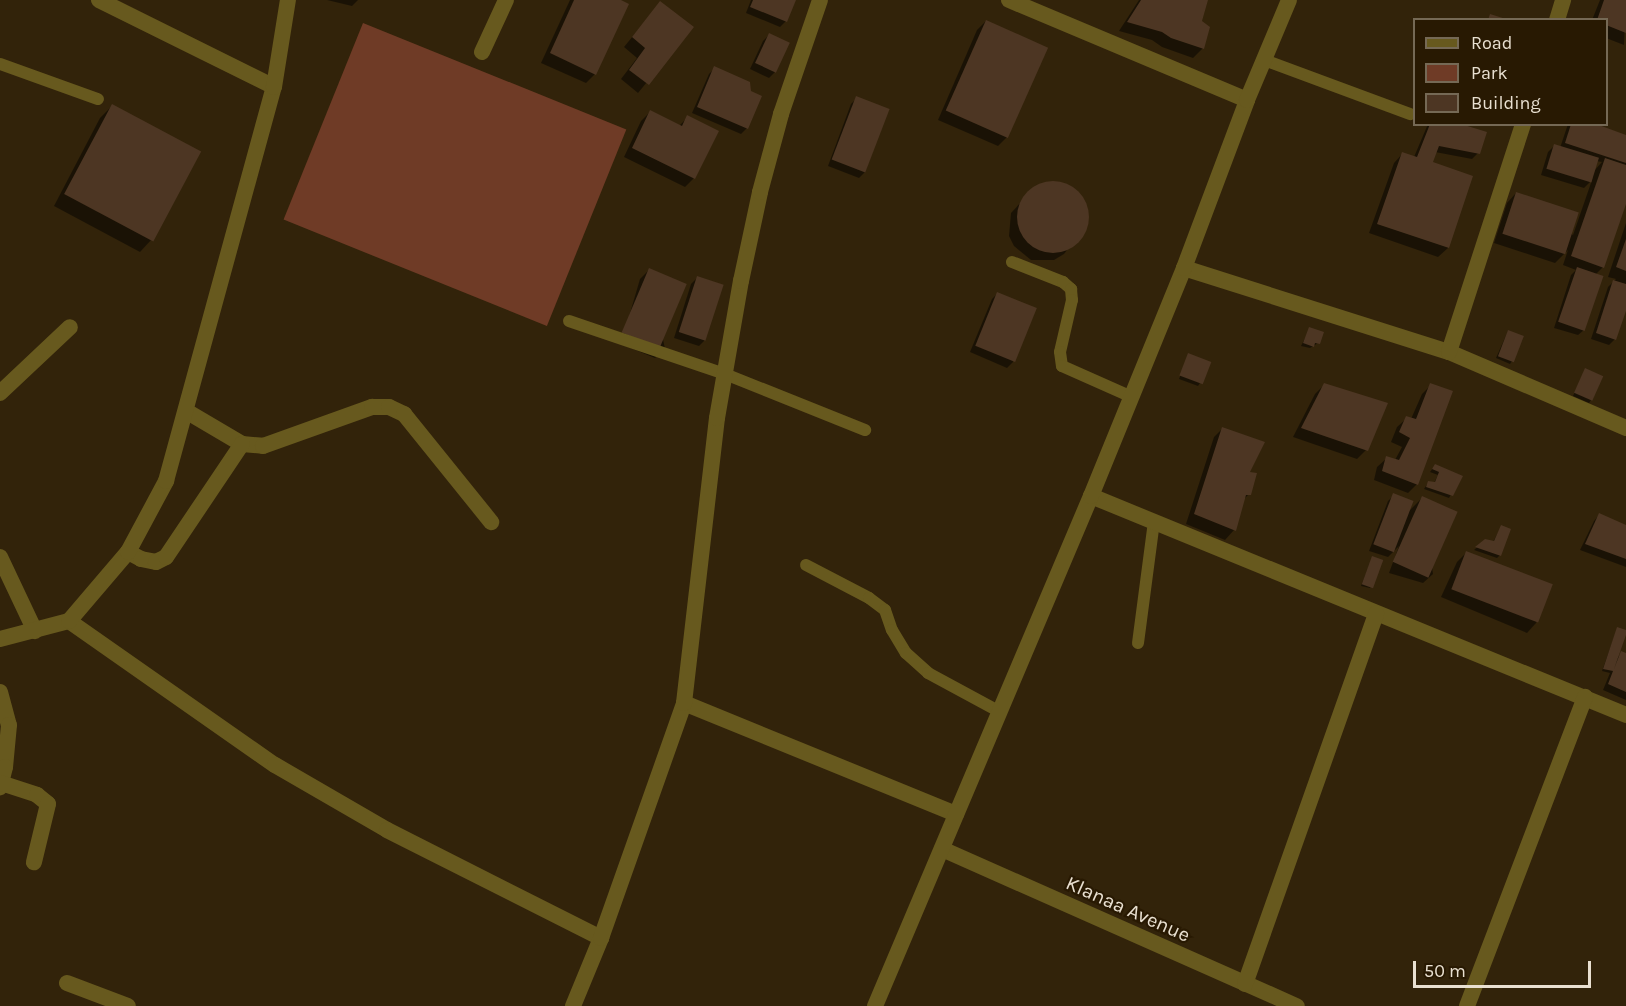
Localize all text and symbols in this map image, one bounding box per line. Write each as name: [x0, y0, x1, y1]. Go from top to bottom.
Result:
legend: [1413, 18, 1608, 126]
text: Road: [1471, 32, 1512, 54]
text: Park: [1471, 62, 1508, 84]
text: Building: [1471, 92, 1541, 114]
street label: Klanaa Avenue: [1062, 871, 1194, 947]
scale bar: [1416, 949, 1594, 987]
text: 50 m: [1424, 960, 1466, 982]

